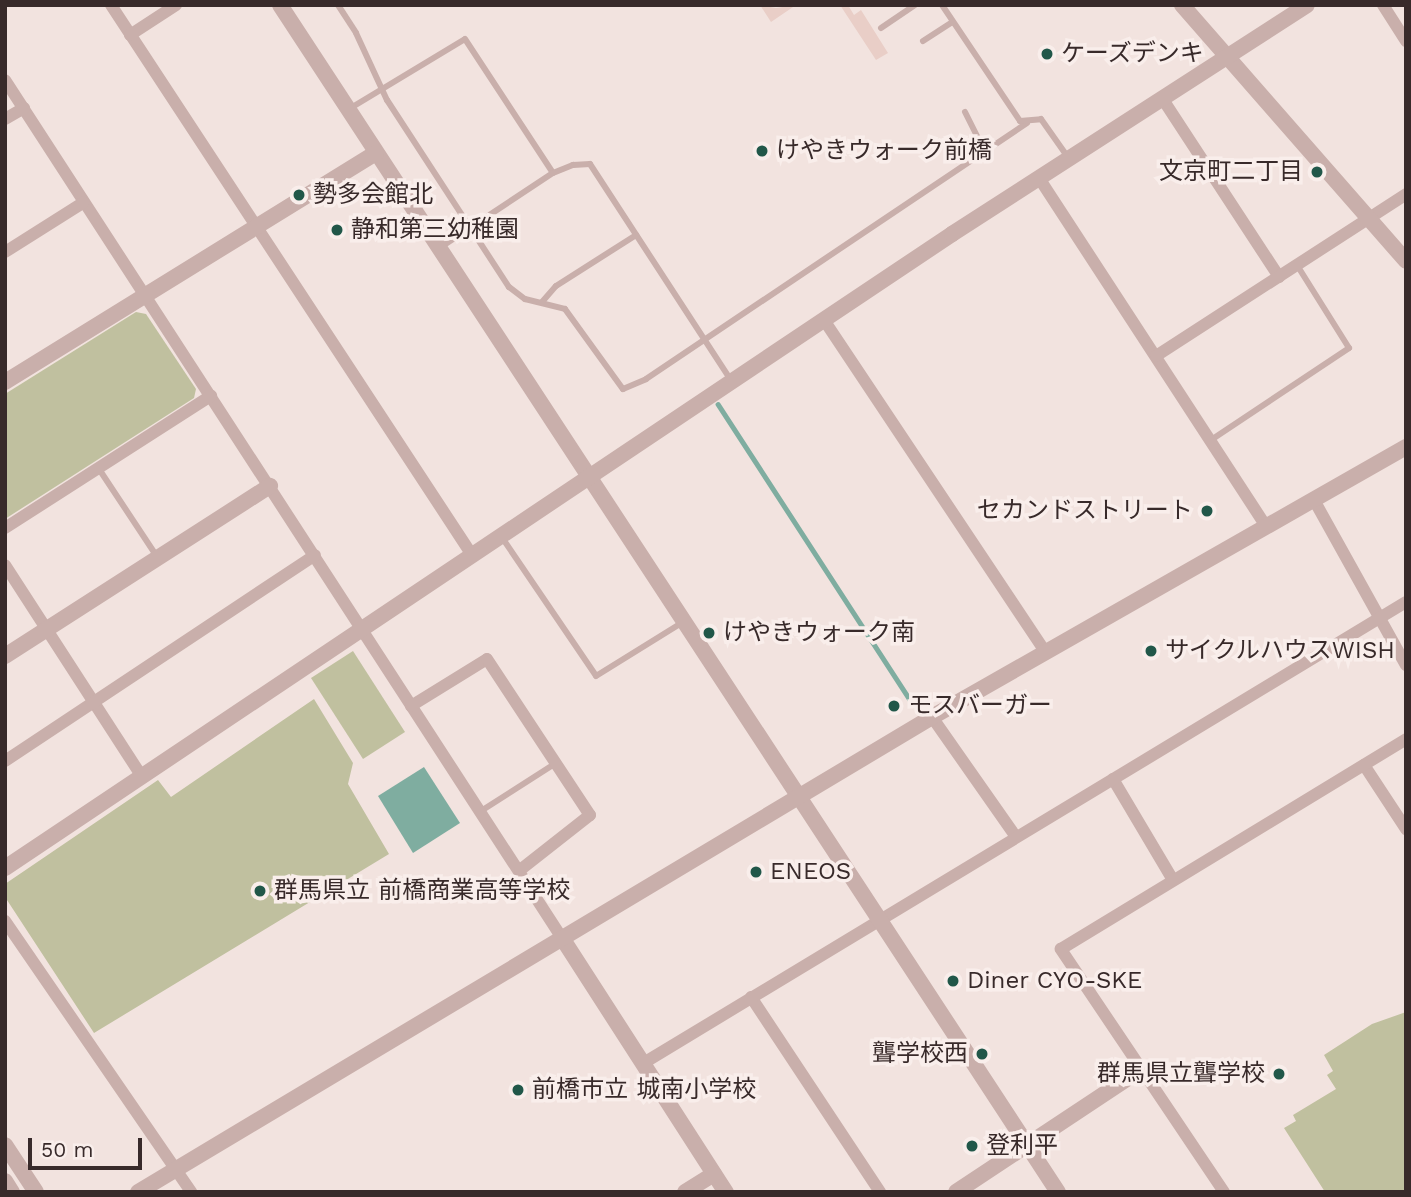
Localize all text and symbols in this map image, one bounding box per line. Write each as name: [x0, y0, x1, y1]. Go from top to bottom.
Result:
place label: ケーズデンキ: [1061, 40, 1205, 68]
marker: ケーズデンキ: [1039, 46, 1055, 62]
place label: けやきウォーク前橋: [776, 137, 992, 165]
marker: けやきウォーク前橋: [754, 143, 770, 159]
place label: 文京町二丁目: [1159, 158, 1303, 186]
marker: 文京町二丁目: [1309, 164, 1325, 180]
place label: 勢多会館北: [313, 181, 433, 209]
marker: 勢多会館北: [291, 187, 307, 203]
place label: 静和第三幼稚園: [351, 216, 519, 244]
marker: 静和第三幼稚園: [329, 222, 345, 238]
place label: セカンドストリート: [977, 497, 1193, 525]
marker: セカンドストリート: [1199, 503, 1215, 519]
place label: けやきウォーク南: [723, 619, 915, 647]
marker: けやきウォーク南: [701, 625, 717, 641]
place label: サイクルハウスWISH: [1165, 637, 1396, 665]
marker: サイクルハウスWISH: [1143, 643, 1159, 659]
place label: モスバーガー: [908, 692, 1052, 720]
marker: モスバーガー: [886, 698, 902, 714]
place label: ENEOS: [770, 858, 851, 886]
marker: ENEOS: [748, 864, 764, 880]
place label: 群馬県立 前橋商業高等学校: [274, 877, 570, 905]
marker: 群馬県立 前橋商業高等学校: [252, 883, 268, 899]
place label: Diner CYO-SKE: [967, 967, 1143, 995]
marker: Diner CYO-SKE: [945, 973, 961, 989]
place label: 聾学校西: [872, 1040, 968, 1068]
marker: 聾学校西: [974, 1046, 990, 1062]
place label: 群馬県立聾学校: [1097, 1060, 1265, 1088]
marker: 群馬県立聾学校: [1271, 1066, 1287, 1082]
place label: 前橋市立 城南小学校: [532, 1076, 756, 1104]
marker: 前橋市立 城南小学校: [510, 1082, 526, 1098]
scale bar: [32, 1124, 145, 1168]
place label: 登利平: [986, 1132, 1058, 1160]
text: 50 m: [41, 1137, 93, 1162]
marker: 登利平: [964, 1138, 980, 1154]

